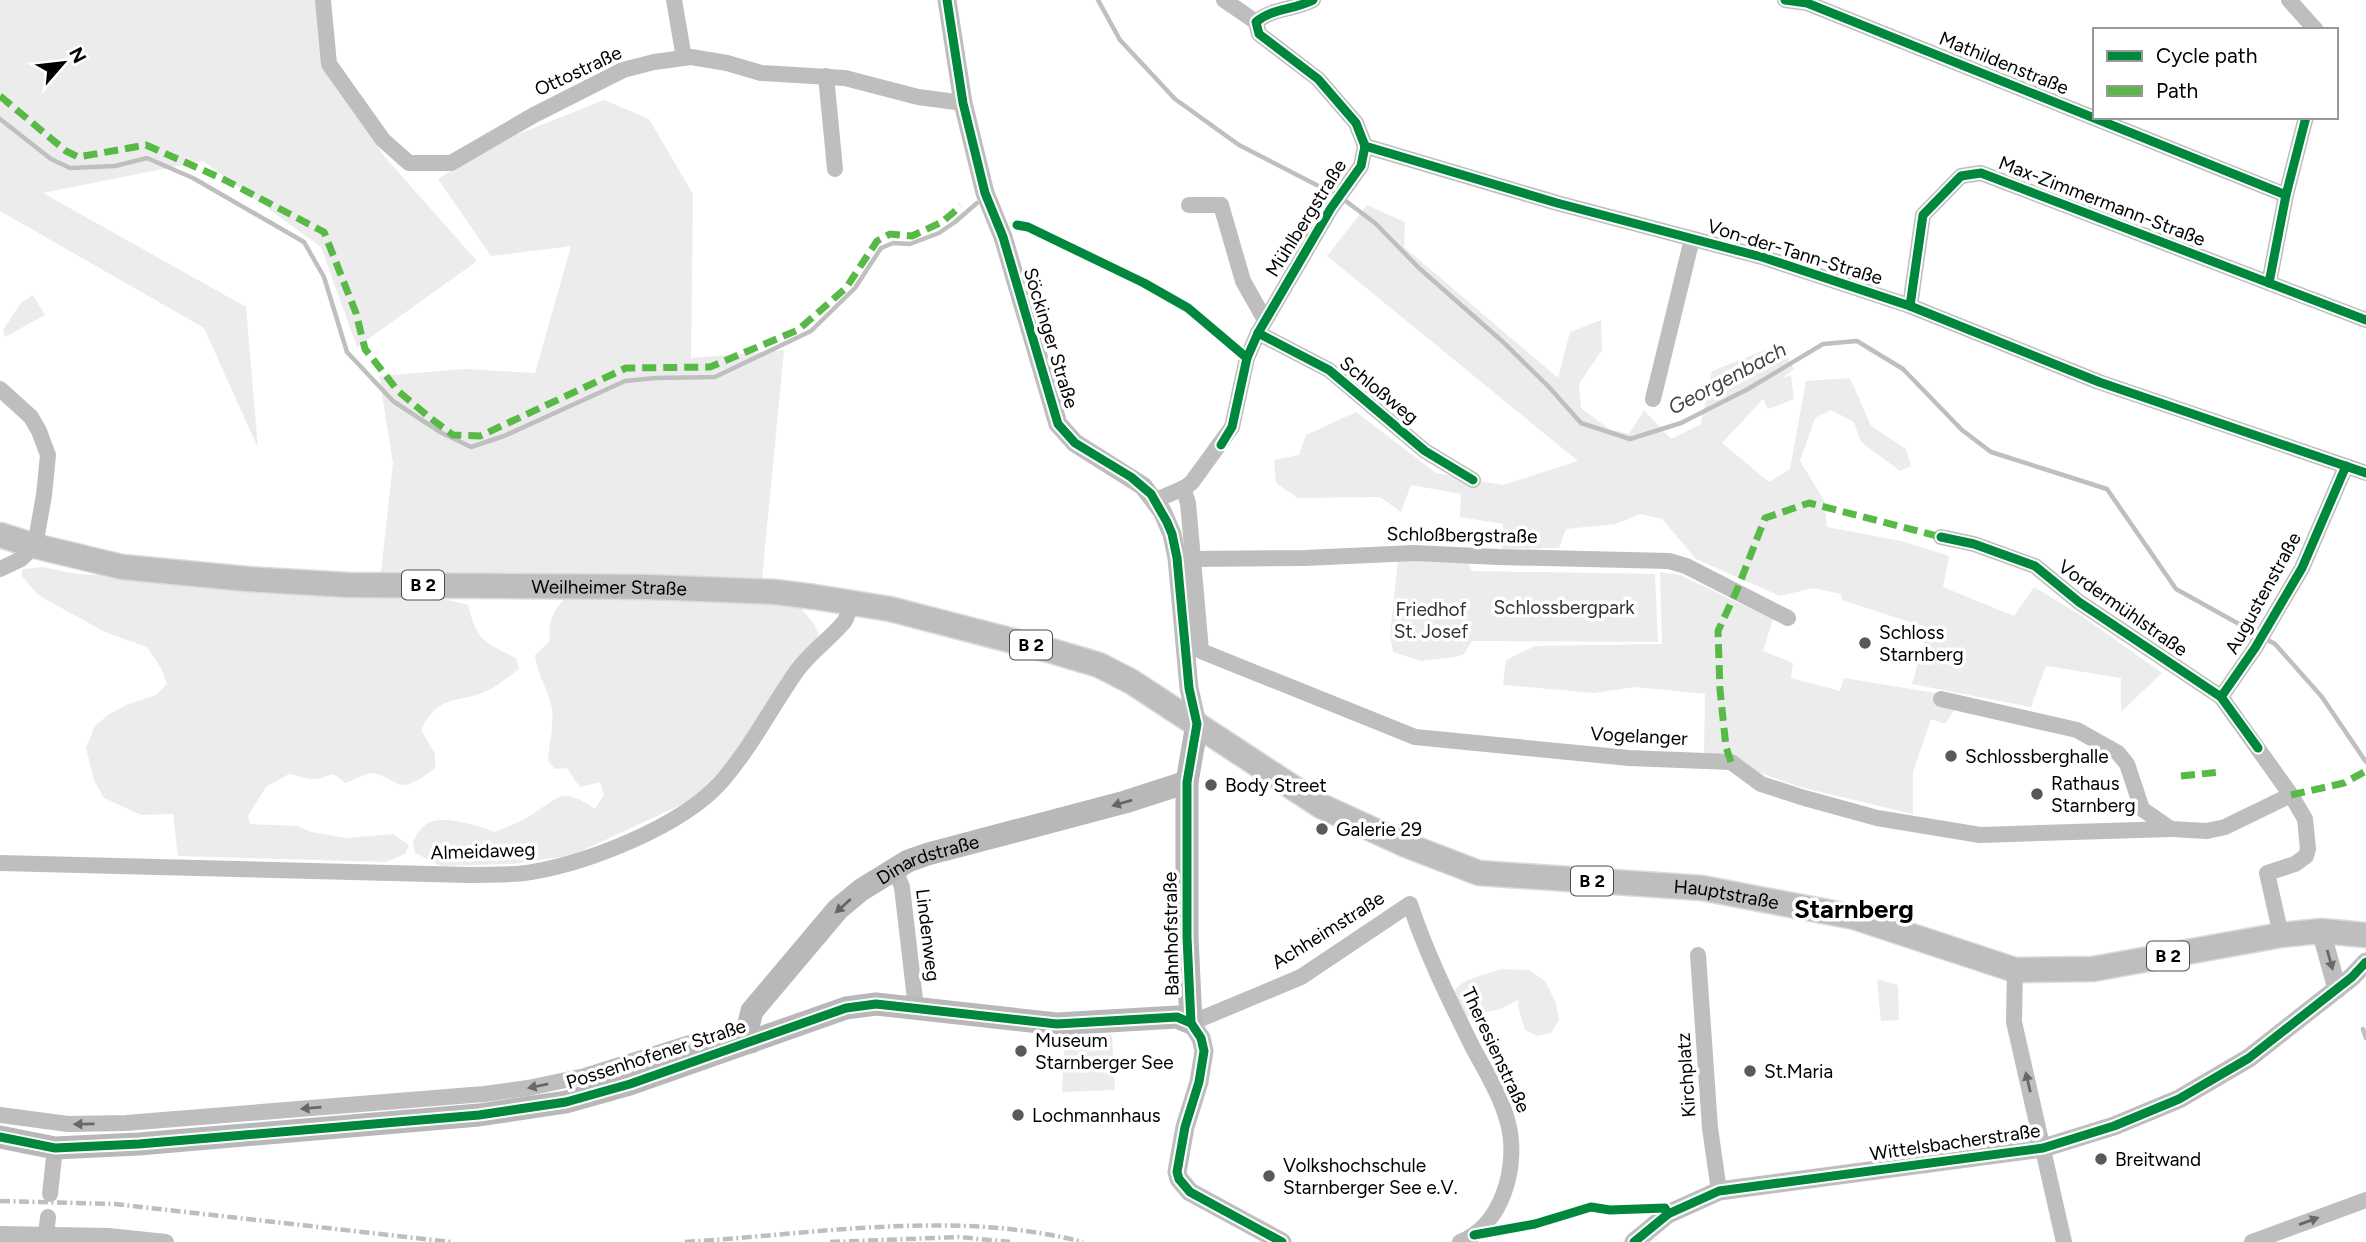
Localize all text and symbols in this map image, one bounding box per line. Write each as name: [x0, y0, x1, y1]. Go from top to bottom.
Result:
street label: Mathildenstraße: [1936, 27, 2072, 99]
north arrow: [28, 28, 98, 98]
legend: [2093, 28, 2338, 119]
street label: Ottostraße: [531, 41, 625, 101]
text: N: [64, 43, 91, 67]
text: Cycle path: [2156, 43, 2257, 68]
text: Path: [2156, 78, 2198, 103]
street label: Max-Zimmermann-Straße: [1995, 151, 2209, 251]
street label: Mühlbergstraße: [1261, 155, 1351, 281]
street label: Von-der-Tann-Straße: [1705, 214, 1885, 290]
street label: Söckinger Straße: [1019, 265, 1083, 411]
water label: Georgenbach: [1664, 336, 1791, 420]
street label: Schloßweg: [1335, 351, 1423, 429]
street label: Schloßbergstraße: [1386, 522, 1538, 548]
street label: Augustenstraße: [2220, 528, 2306, 658]
street label: Vordermühlstraße: [2054, 555, 2192, 661]
road number: B 2: [402, 570, 444, 600]
street label: Weilheimer Straße: [531, 575, 687, 600]
park label: Schlossbergpark: [1493, 596, 1635, 619]
park label: Friedhof St. Josef: [1394, 598, 1468, 643]
place label: Schloss Starnberg: [1879, 621, 1964, 666]
road number: B 2: [1010, 630, 1052, 660]
marker: Schloss Starnberg: [1857, 635, 1873, 651]
street label: Vogelanger: [1590, 722, 1689, 750]
place label: Schlossberghalle: [1965, 745, 2109, 768]
marker: Schlossberghalle: [1943, 748, 1959, 764]
place label: Rathaus Starnberg: [2051, 772, 2136, 817]
place label: Body Street: [1225, 774, 1327, 797]
marker: Body Street: [1203, 777, 1219, 793]
marker: Rathaus Starnberg: [2029, 786, 2045, 802]
one-way arrow: [1111, 798, 1132, 808]
place label: Galerie 29: [1336, 818, 1422, 841]
marker: Galerie 29: [1314, 821, 1330, 837]
street label: Dinardstraße: [872, 830, 982, 889]
street label: Almeidaweg: [430, 838, 536, 864]
road number: B 2: [1571, 866, 1613, 896]
street label: Bahnhofstraße: [1158, 872, 1184, 996]
street label: Hauptstraße: [1673, 875, 1781, 914]
street label: Achheimstraße: [1267, 886, 1389, 974]
street label: Lindenweg: [911, 887, 945, 983]
district label: Starnberg: [1794, 893, 1914, 925]
one-way arrow: [834, 898, 851, 913]
road number: B 2: [2147, 942, 2189, 971]
one-way arrow: [2325, 949, 2336, 971]
street label: Theresienstraße: [1457, 984, 1535, 1116]
street label: Possenhofener Straße: [563, 1014, 749, 1094]
place label: Museum Starnberger See: [1035, 1029, 1174, 1074]
street label: Kirchplatz: [1672, 1032, 1700, 1118]
marker: Museum Starnberger See: [1013, 1043, 1029, 1059]
place label: St.Maria: [1764, 1060, 1833, 1083]
marker: St.Maria: [1742, 1063, 1758, 1079]
one-way arrow: [2022, 1071, 2033, 1093]
one-way arrow: [527, 1081, 549, 1092]
one-way arrow: [300, 1103, 322, 1114]
place label: Lochmannhaus: [1032, 1104, 1161, 1127]
marker: Lochmannhaus: [1010, 1107, 1026, 1123]
one-way arrow: [73, 1118, 95, 1130]
street label: Wittelsbacherstraße: [1868, 1119, 2042, 1165]
place label: Breitwand: [2115, 1148, 2201, 1171]
marker: Breitwand: [2093, 1151, 2109, 1167]
place label: Volkshochschule Starnberger See e.V.: [1283, 1154, 1458, 1199]
marker: Volkshochschule Starnberger See e.V.: [1261, 1168, 1277, 1184]
one-way arrow: [2298, 1215, 2319, 1226]

